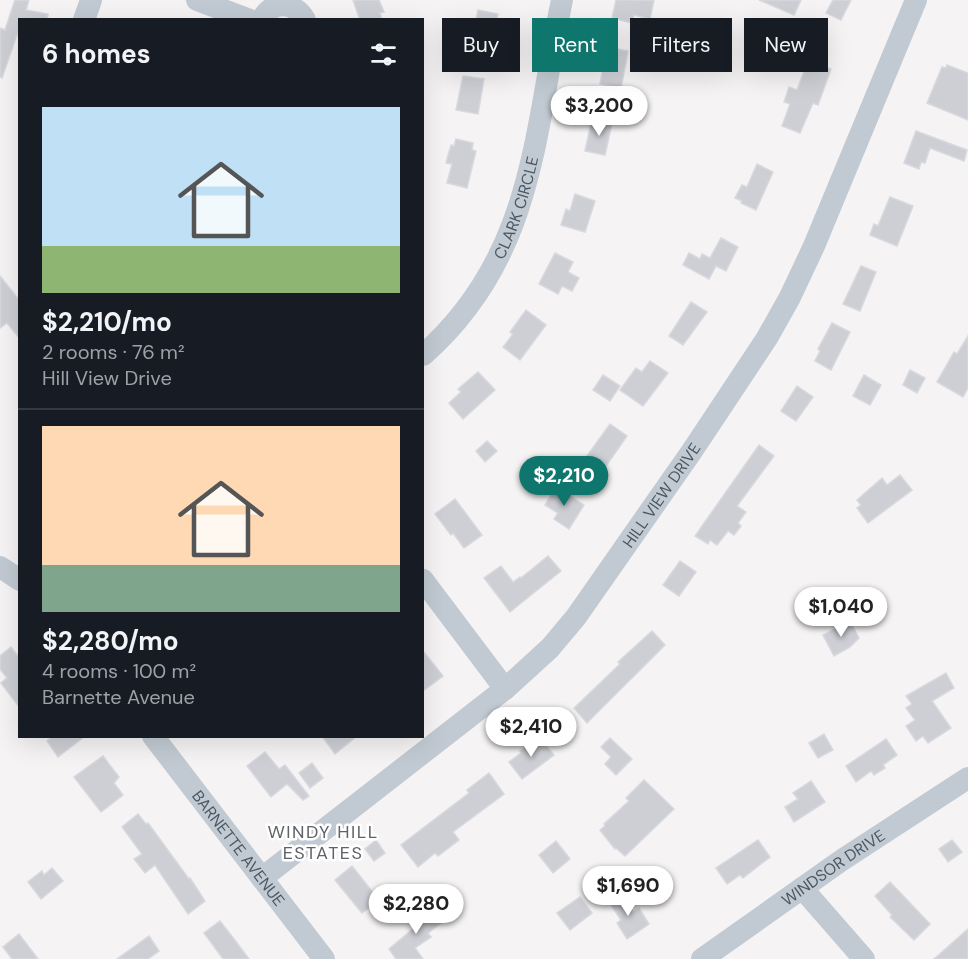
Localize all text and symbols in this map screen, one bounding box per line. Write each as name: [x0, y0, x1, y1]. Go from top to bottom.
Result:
chip: Buy: [442, 18, 520, 72]
chip: Rent: [532, 18, 618, 72]
chip: Filters: [630, 18, 732, 72]
chip: New: [744, 18, 828, 72]
text: 6 homes: [42, 37, 150, 71]
icon: filters: [367, 38, 400, 71]
pin: $3,200: [550, 86, 648, 137]
text: $3,200: [565, 92, 633, 118]
icon: home: [167, 146, 275, 254]
street label: CLARK CIRCLE: [489, 154, 543, 263]
text: $2,210/mo: [42, 305, 172, 339]
text: 2 rooms · 76 m²: [42, 339, 185, 365]
text: Hill View Drive: [42, 365, 172, 391]
street label: HILL VIEW DRIVE: [618, 439, 706, 552]
pin: $2,210: [515, 456, 613, 507]
text: $2,210: [533, 462, 595, 488]
icon: home: [167, 465, 275, 573]
pin: $1,040: [792, 587, 890, 638]
text: $1,040: [808, 593, 874, 619]
text: $2,280/mo: [42, 624, 179, 658]
text: 4 rooms · 100 m²: [42, 658, 196, 684]
text: Barnette Avenue: [42, 684, 195, 710]
pin: $2,410: [482, 707, 580, 758]
text: $2,410: [500, 713, 562, 739]
street label: BARNETTE AVENUE: [187, 786, 289, 910]
district label: WINDY HILL ESTATES: [267, 820, 379, 865]
street label: WINDSOR DRIVE: [778, 825, 889, 910]
pin: $1,690: [579, 866, 677, 917]
text: $1,690: [596, 872, 660, 898]
pin: $2,280: [367, 884, 465, 935]
text: $2,280: [383, 890, 449, 916]

